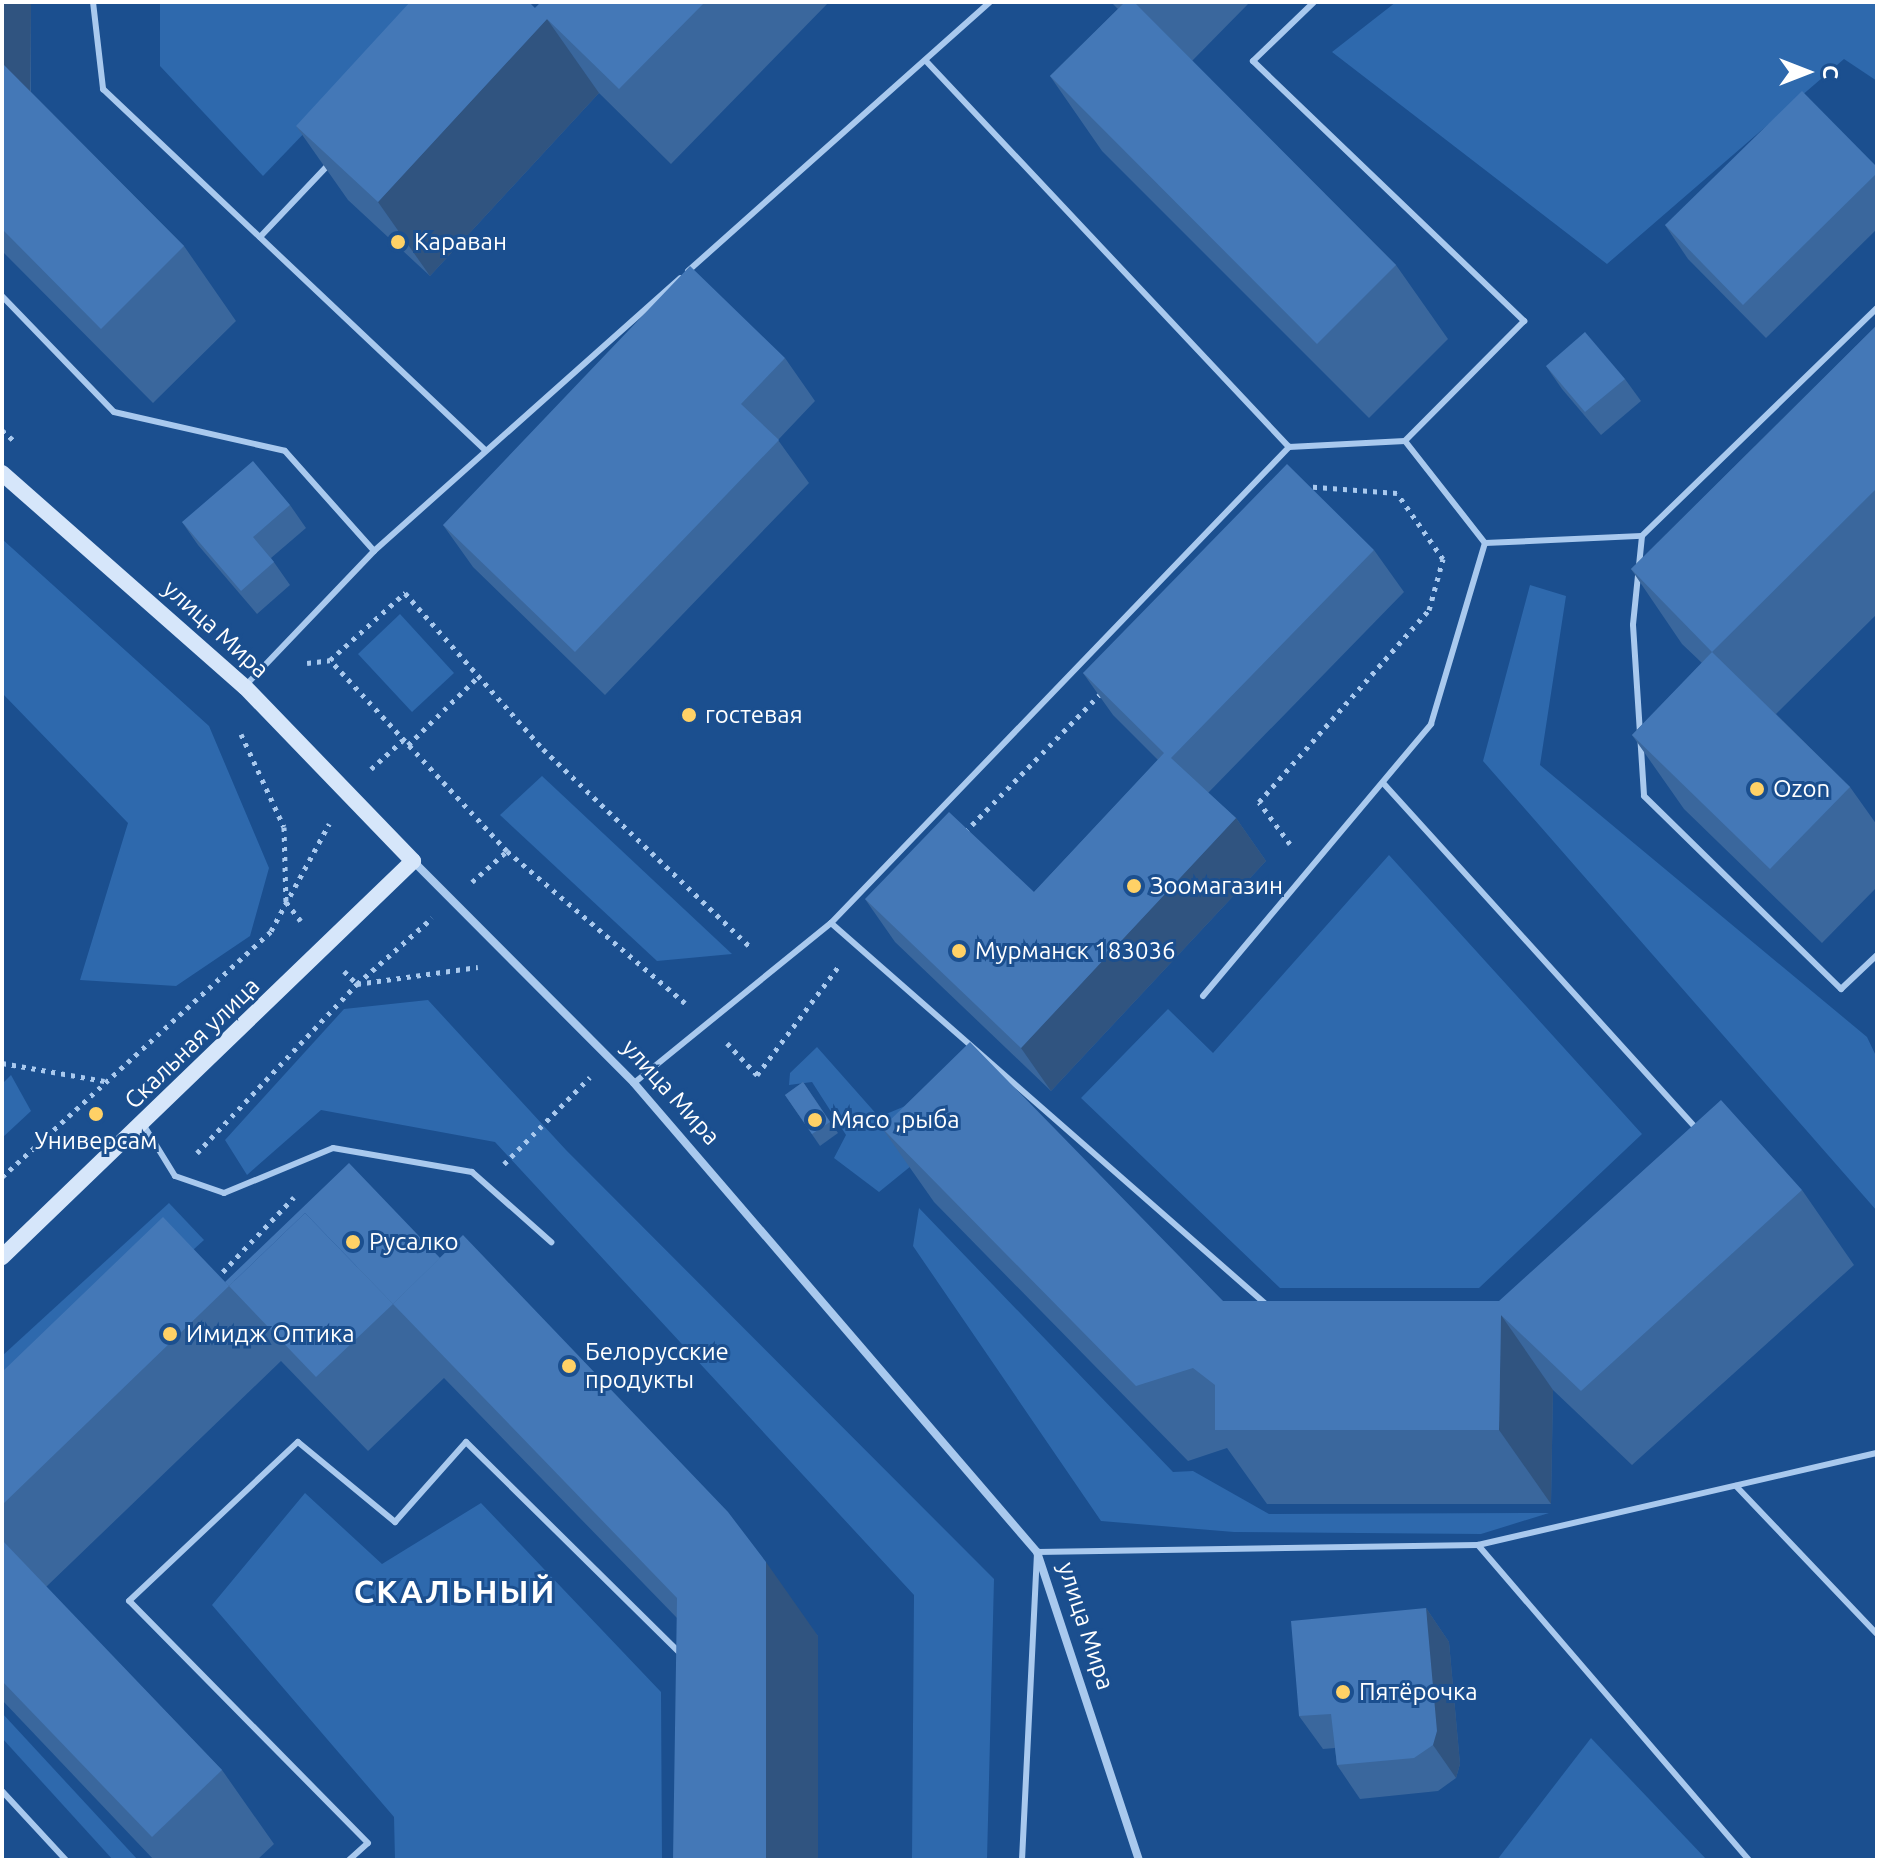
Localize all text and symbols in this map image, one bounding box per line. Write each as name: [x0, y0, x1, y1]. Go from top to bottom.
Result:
north arrow: [1767, 32, 1847, 112]
text: С: [1819, 65, 1844, 79]
place label: Караван: [414, 228, 507, 256]
marker: Караван: [389, 233, 407, 251]
street label: улица Мира: [157, 574, 275, 684]
place label: гостевая: [705, 701, 803, 729]
marker: гостевая: [680, 706, 698, 724]
place label: Ozon: [1773, 775, 1830, 803]
marker: Ozon: [1748, 780, 1766, 798]
place label: Зоомагазин: [1150, 872, 1283, 900]
marker: Зоомагазин: [1125, 877, 1143, 895]
place label: Мурманск 183036: [975, 937, 1175, 965]
marker: Мурманск 183036: [950, 942, 968, 960]
street label: Скальная улица: [119, 971, 265, 1115]
street label: улица Мира: [616, 1033, 726, 1151]
marker: Универсам: [87, 1105, 105, 1123]
place label: Мясо ,рыба: [831, 1106, 960, 1134]
marker: Мясо ,рыба: [806, 1111, 824, 1129]
place label: Универсам: [35, 1127, 157, 1155]
place label: Русалко: [369, 1228, 459, 1256]
marker: Русалко: [344, 1233, 362, 1251]
place label: Имидж Оптика: [186, 1320, 355, 1348]
marker: Имидж Оптика: [161, 1325, 179, 1343]
place label: Белорусские продукты: [585, 1338, 729, 1394]
marker: Белорусские продукты: [560, 1357, 578, 1375]
street label: улица Мира: [1052, 1558, 1120, 1694]
district label: СКАЛЬНЫЙ: [354, 1572, 556, 1610]
place label: Пятёрочка: [1359, 1678, 1478, 1706]
marker: Пятёрочка: [1334, 1683, 1352, 1701]

